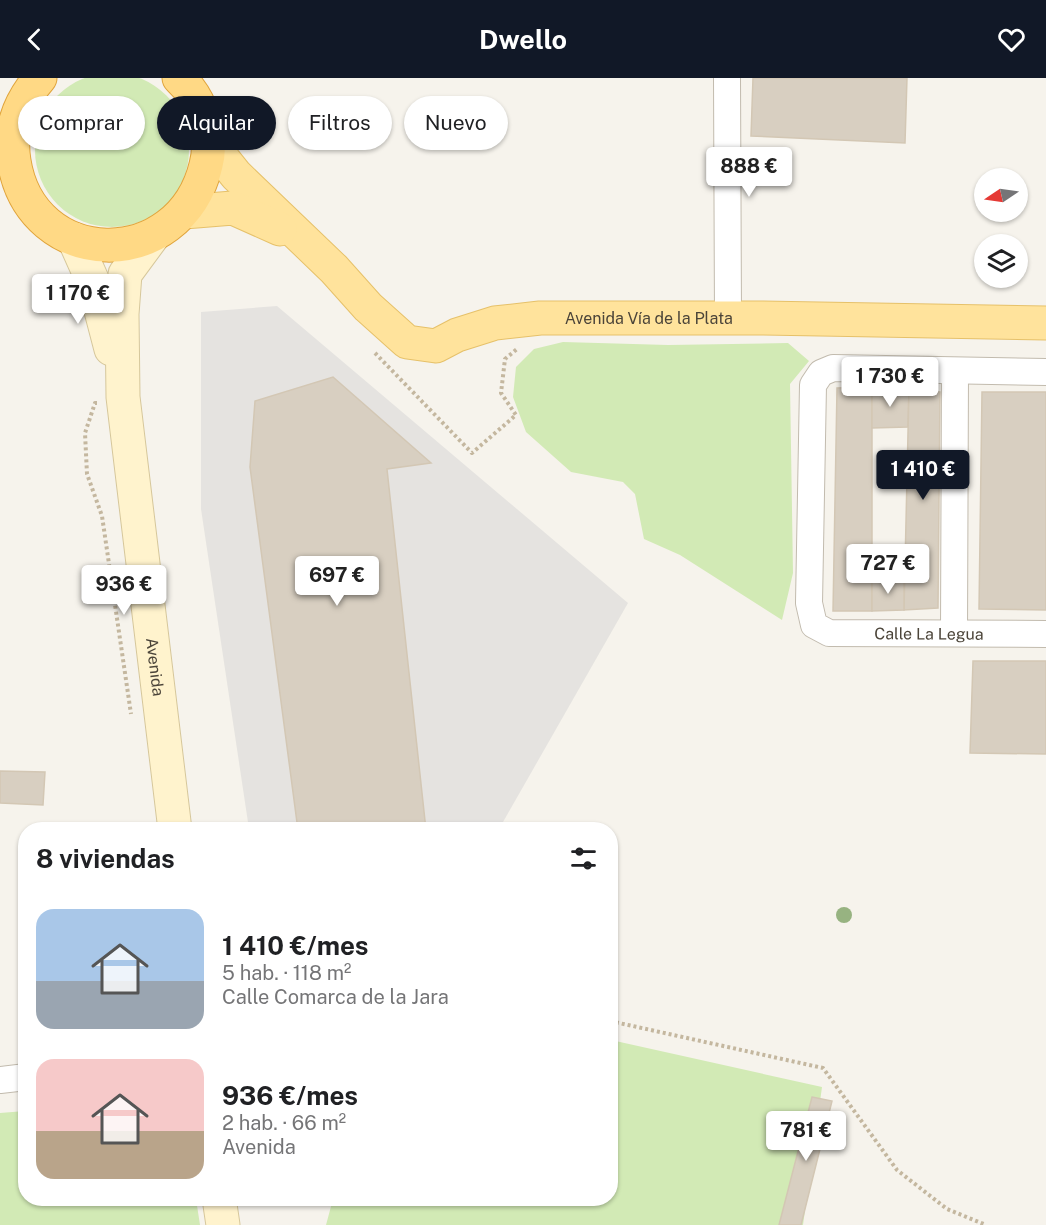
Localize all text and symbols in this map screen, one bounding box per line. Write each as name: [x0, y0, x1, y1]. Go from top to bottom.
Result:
icon: back: [18, 23, 51, 56]
text: Dwello: [479, 23, 567, 55]
icon: heart: [995, 23, 1028, 56]
chip: Comprar: [18, 96, 145, 150]
chip: Alquilar: [157, 96, 276, 150]
chip: Filtros: [288, 96, 392, 150]
chip: Nuevo: [404, 96, 508, 150]
pin: 888 €: [707, 147, 791, 198]
text: 888 €: [720, 154, 778, 178]
north arrow: [974, 168, 1028, 222]
map controls: [974, 168, 1028, 288]
button: layers: [974, 234, 1028, 288]
pin: 1 170 €: [23, 274, 133, 325]
text: 1 170 €: [46, 281, 110, 305]
street label: Avenida Vía de la Plata: [565, 309, 733, 328]
pin: 1 730 €: [835, 357, 945, 408]
text: 1 730 €: [855, 364, 925, 388]
pin: 1 410 €: [868, 450, 978, 501]
text: 1 410 €: [890, 457, 956, 481]
pin: 727 €: [846, 544, 930, 595]
text: 727 €: [860, 551, 916, 575]
pin: 697 €: [295, 556, 379, 607]
text: 697 €: [309, 563, 365, 587]
pin: 936 €: [82, 565, 166, 616]
text: 936 €: [95, 572, 153, 596]
street label: Calle La Legua: [874, 624, 984, 644]
street label: Avenida: [142, 636, 168, 697]
icon: filters: [567, 842, 600, 875]
text: 8 viviendas: [36, 843, 175, 874]
text: 1 410 €/mes: [222, 930, 369, 961]
icon: home: [84, 933, 156, 1005]
text: 5 hab. · 118 m²: [222, 961, 351, 985]
text: Calle Comarca de la Jara: [222, 985, 449, 1009]
text: 936 €/mes: [222, 1080, 358, 1111]
icon: home: [84, 1083, 156, 1155]
text: 2 hab. · 66 m²: [222, 1111, 346, 1135]
pin: 781 €: [764, 1111, 848, 1162]
text: 781 €: [780, 1118, 832, 1142]
text: Avenida: [222, 1135, 296, 1159]

